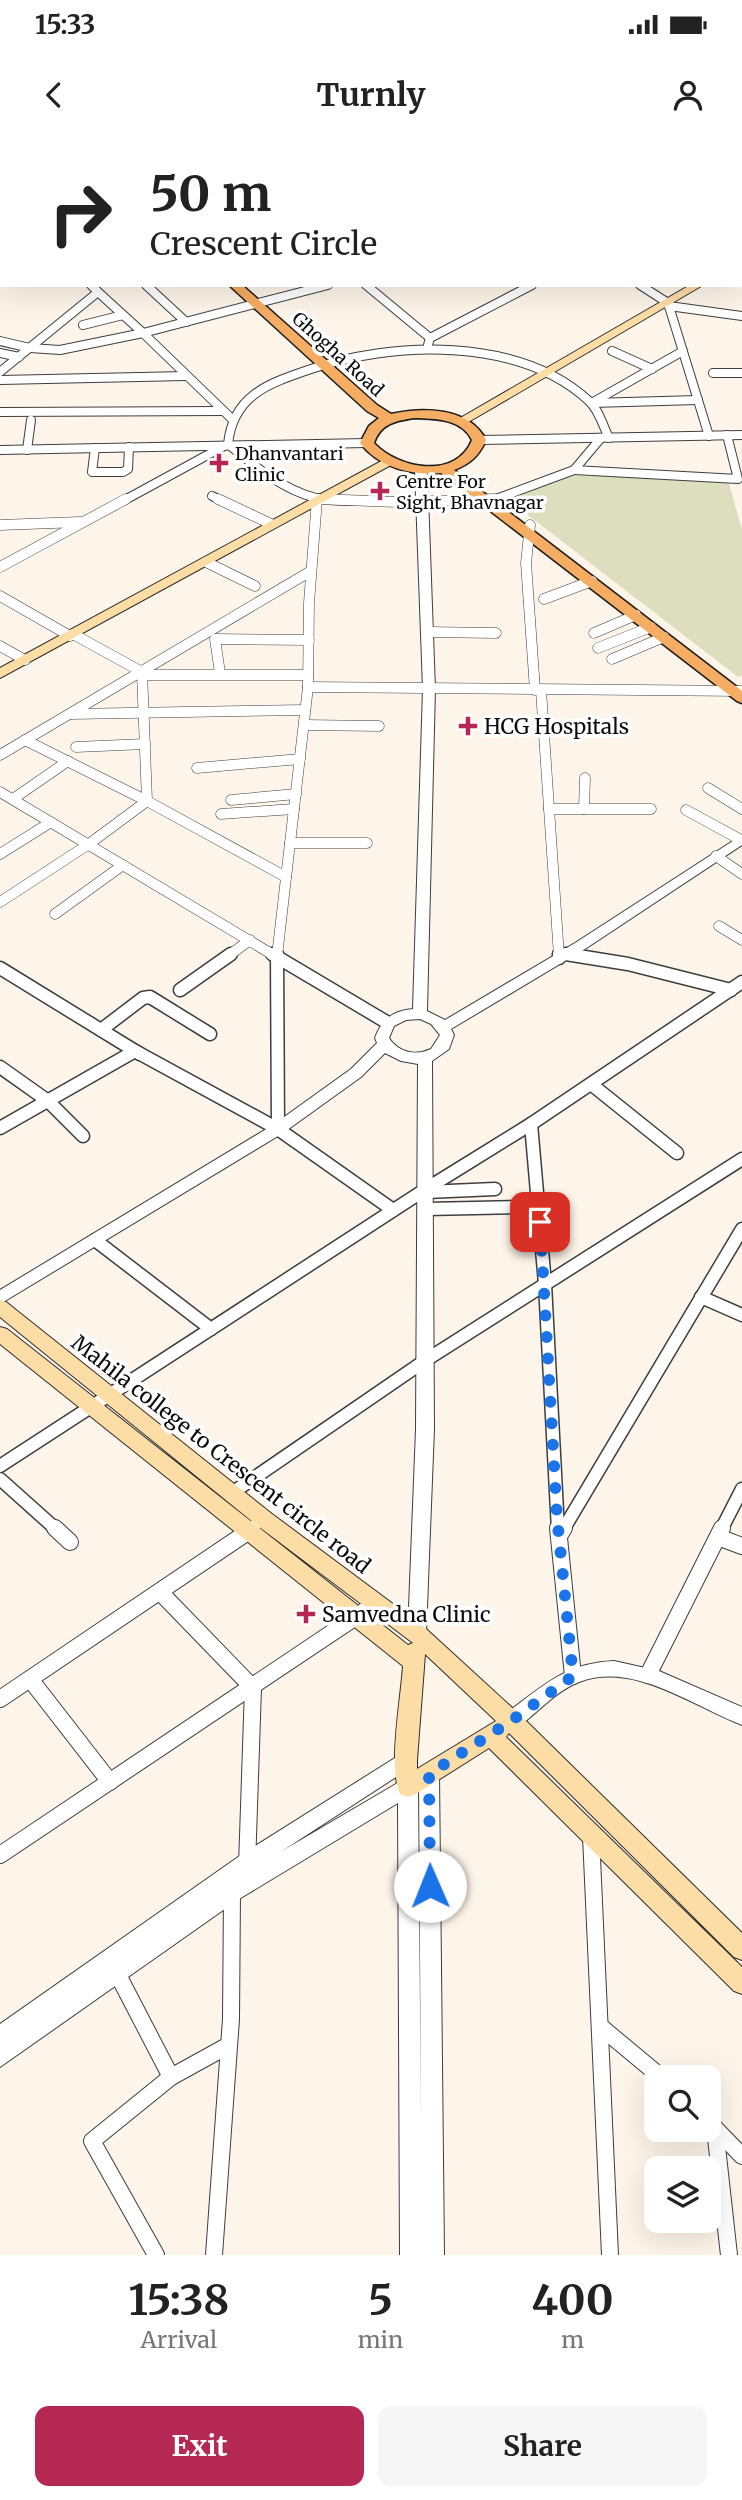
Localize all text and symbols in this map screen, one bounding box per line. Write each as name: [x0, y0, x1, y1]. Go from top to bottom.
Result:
text: 15:33: [35, 8, 95, 41]
text: Turnly: [317, 75, 425, 115]
icon: back: [35, 76, 73, 114]
icon: person: [669, 76, 707, 114]
text: 50 m: [150, 163, 271, 224]
icon: right: [35, 168, 126, 259]
text: Crescent Circle: [150, 224, 377, 264]
street label: Ghogha Road: [287, 307, 389, 401]
place label: Dhanvantari Clinic: [235, 442, 344, 486]
marker: Dhanvantari Clinic: [209, 453, 229, 473]
place label: Centre For Sight, Bhavnagar: [396, 470, 544, 514]
marker: Centre For Sight, Bhavnagar: [370, 481, 390, 501]
place label: HCG Hospitals: [484, 713, 629, 740]
marker: HCG Hospitals: [458, 716, 478, 736]
pin: [510, 1192, 570, 1252]
icon: arrive: [521, 1203, 559, 1241]
street label: Mahila college to Crescent circle road: [66, 1329, 376, 1579]
place label: Samvedna Clinic: [322, 1601, 491, 1628]
marker: Samvedna Clinic: [296, 1604, 316, 1624]
position arrow: [393, 1849, 467, 1923]
map controls: [644, 2065, 721, 2233]
button: search: [644, 2065, 721, 2142]
button: layers: [644, 2156, 721, 2233]
text: 15:38: [128, 2274, 229, 2326]
text: 5: [368, 2274, 393, 2326]
text: 400: [532, 2274, 614, 2326]
text: Arrival: [140, 2325, 217, 2354]
text: min: [358, 2325, 403, 2354]
text: m: [561, 2325, 584, 2354]
button: Exit: [35, 2406, 364, 2486]
button: Share: [378, 2406, 707, 2486]

